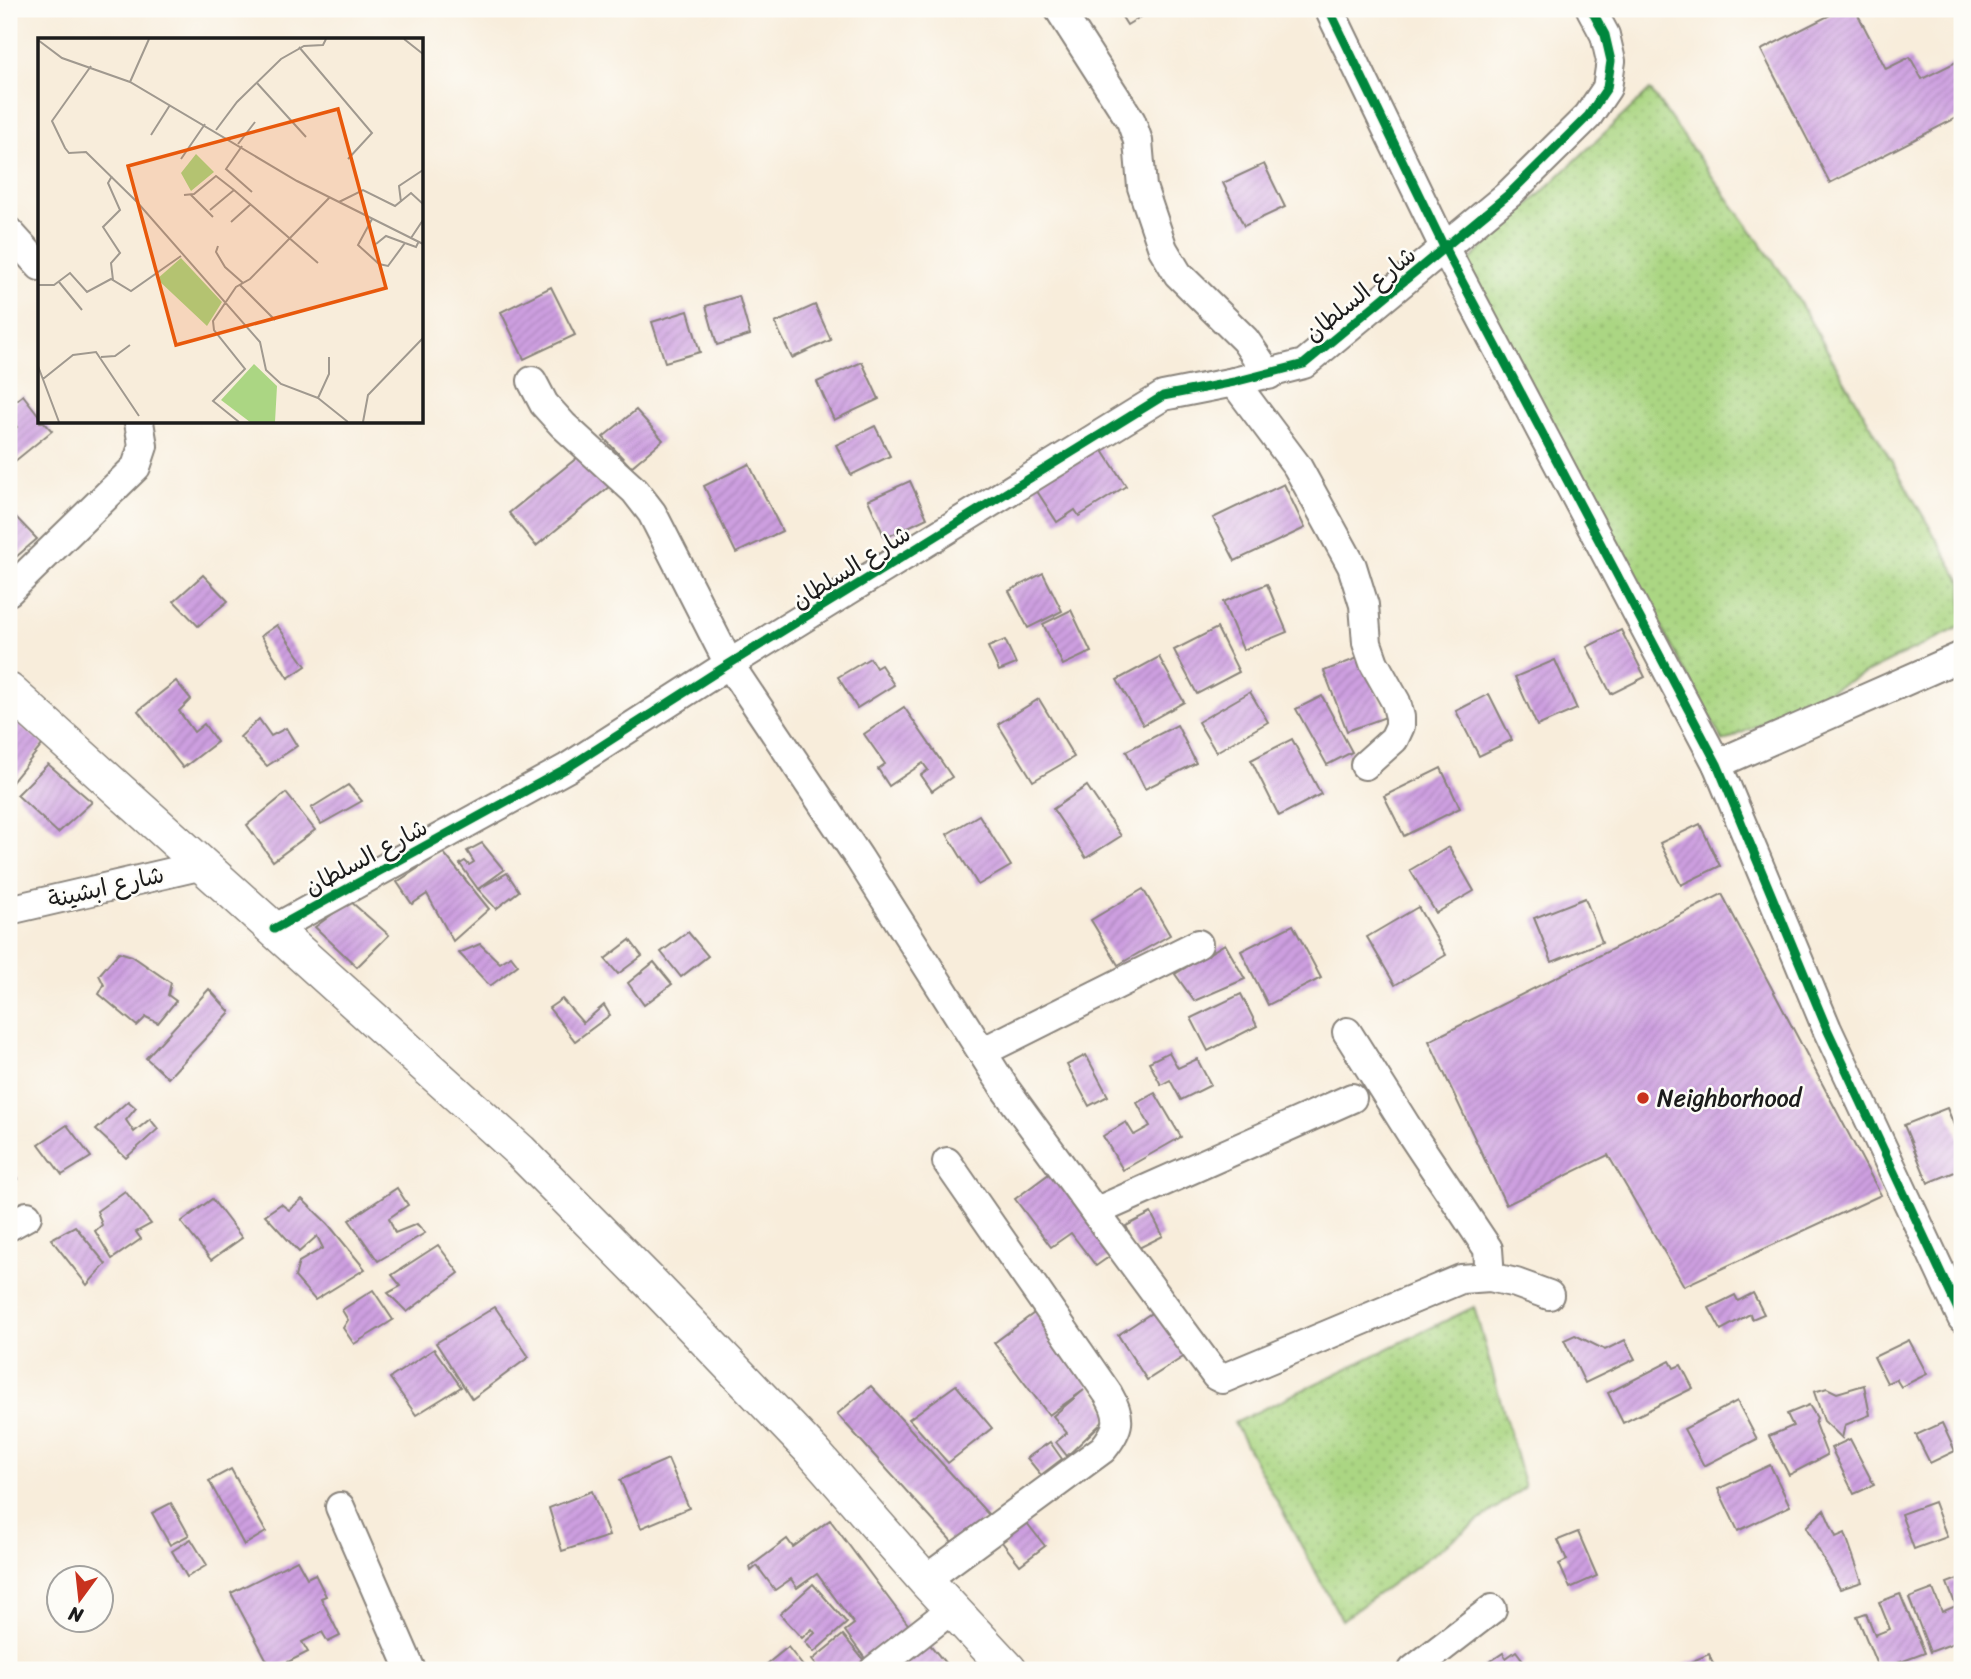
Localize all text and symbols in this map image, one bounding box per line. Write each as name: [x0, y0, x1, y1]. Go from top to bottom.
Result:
inset map: [38, 38, 424, 424]
street label: شارع السلطان: [1294, 235, 1426, 353]
street label: شارع السلطان: [783, 513, 919, 621]
street label: شارع السلطان: [296, 807, 436, 907]
street label: شارع ابشينة: [44, 853, 168, 921]
place label: Neighborhood: [1657, 1077, 1803, 1119]
marker: Neighborhood: [1635, 1090, 1651, 1106]
north arrow: [46, 1564, 116, 1634]
text: N: [64, 1597, 87, 1633]

